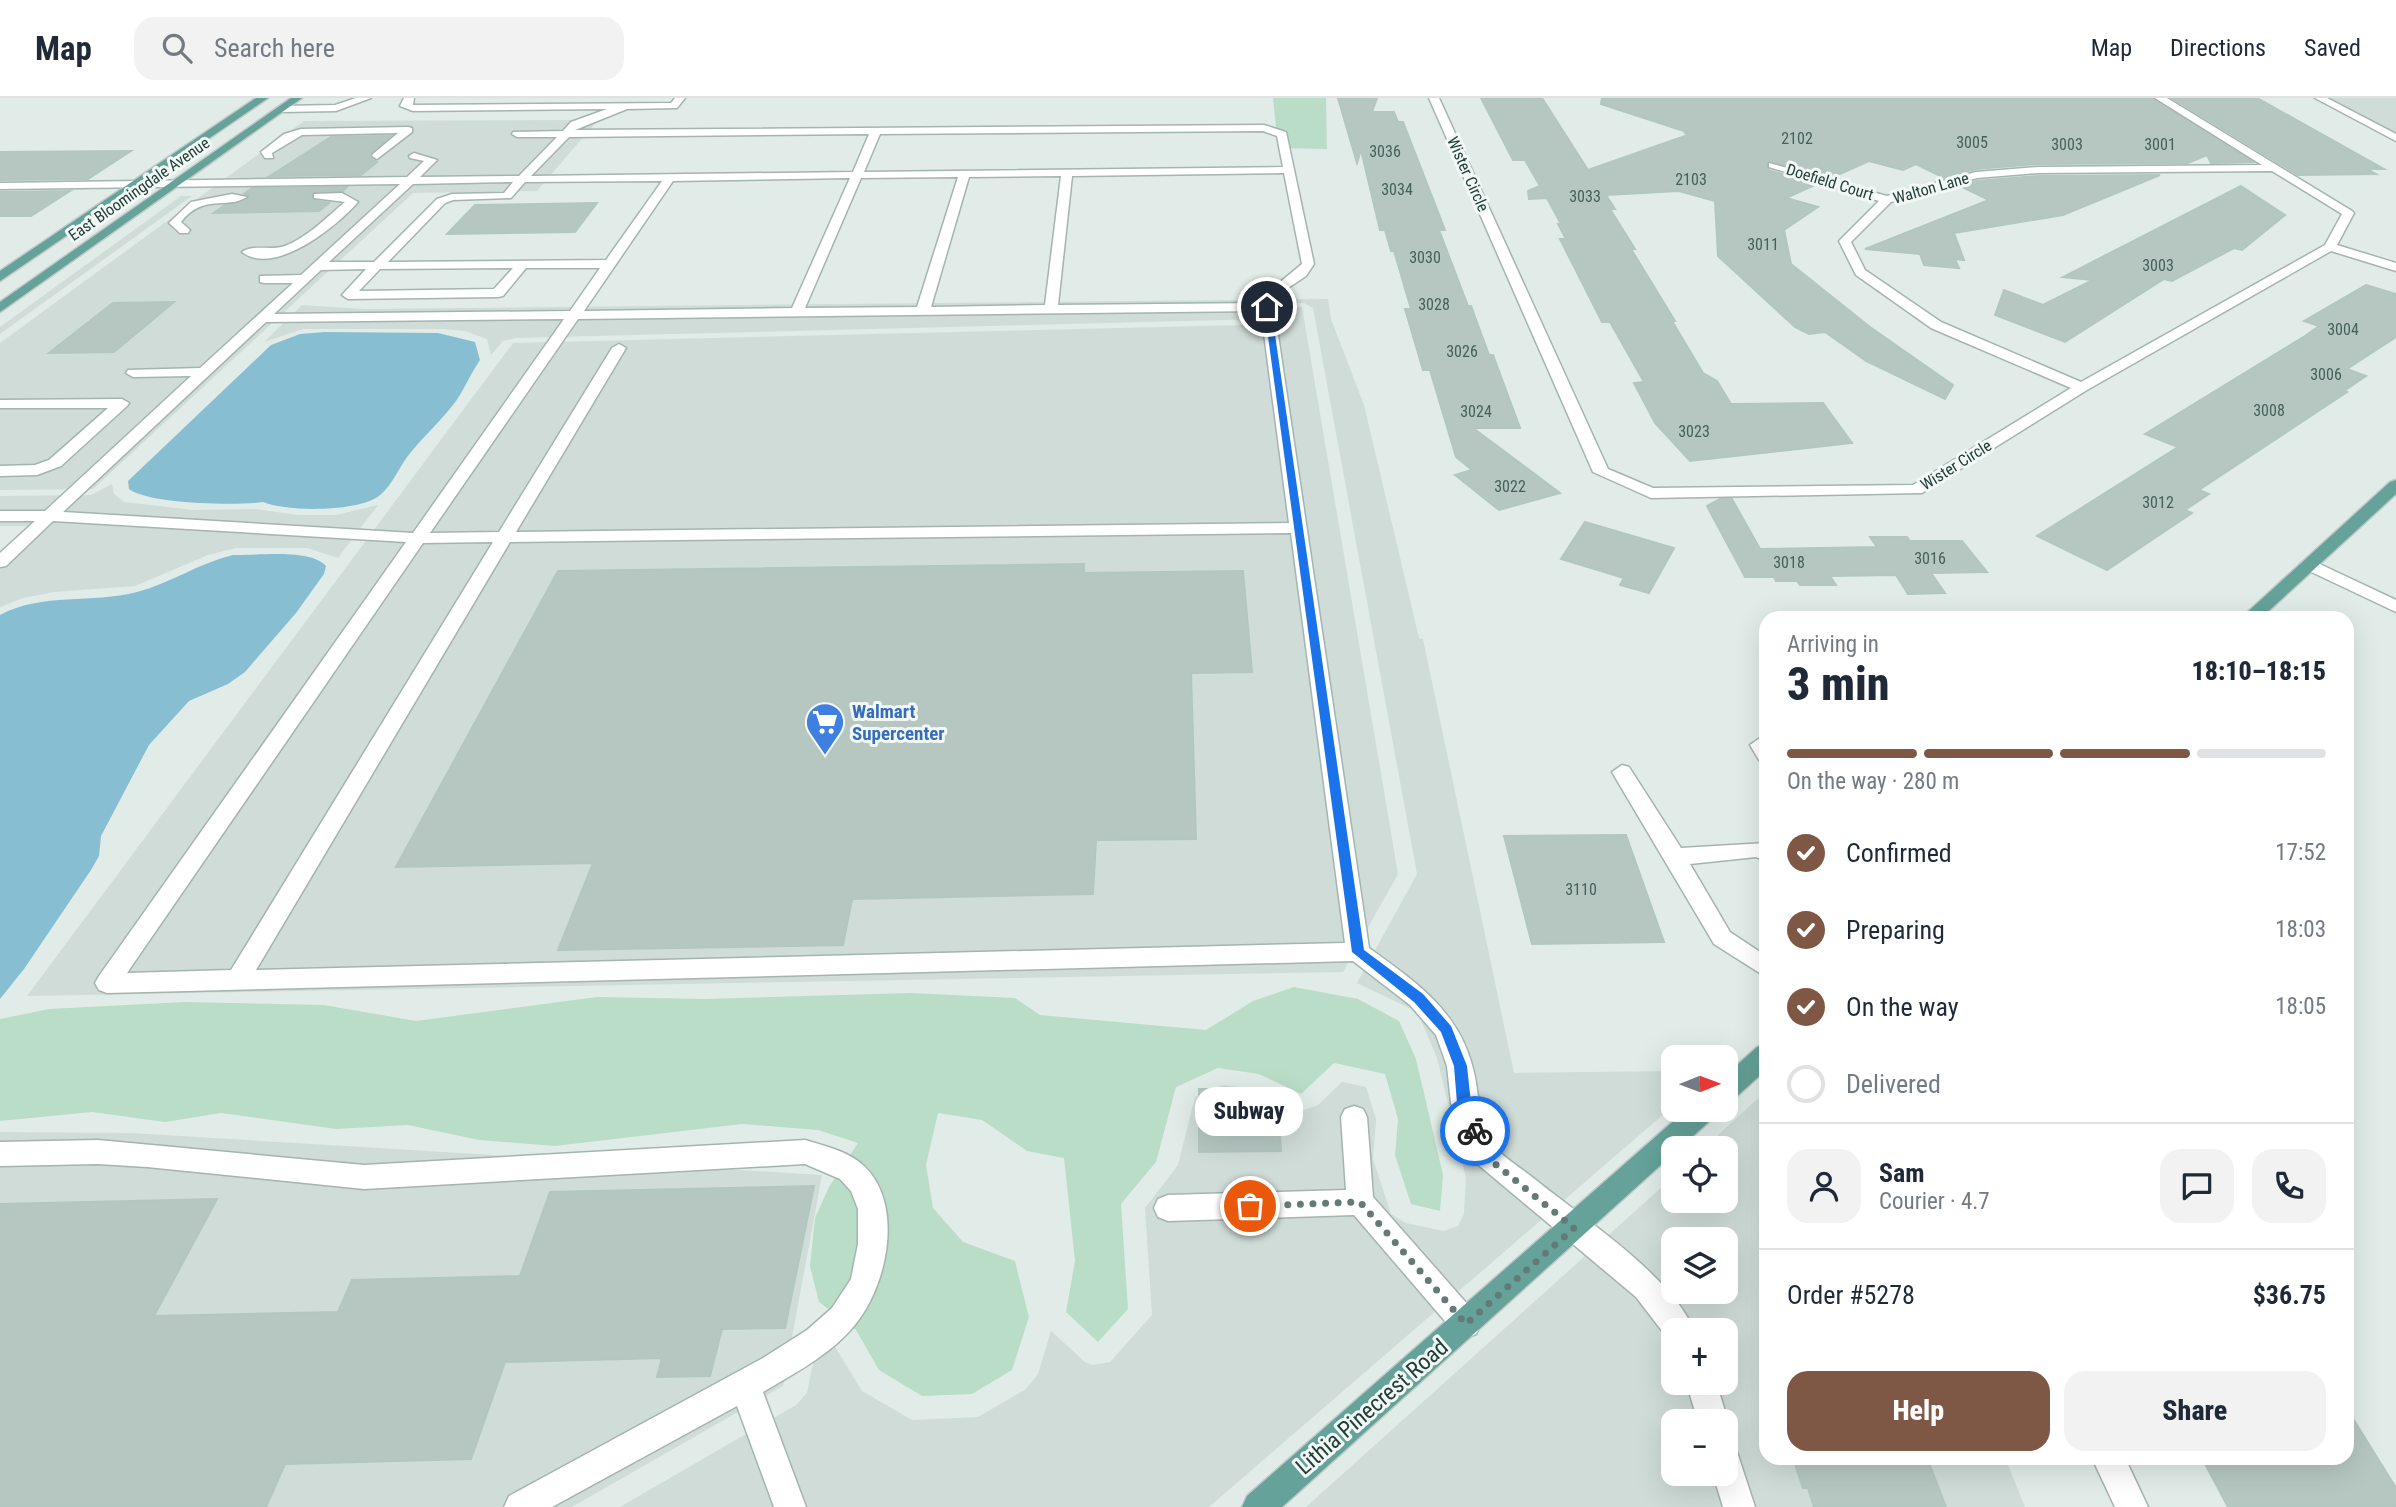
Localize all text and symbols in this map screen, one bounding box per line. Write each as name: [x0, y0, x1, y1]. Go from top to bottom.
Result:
search box: [134, 17, 624, 80]
text: Map: [35, 29, 92, 68]
icon: search: [158, 29, 196, 67]
text: Search here: [214, 33, 335, 63]
text: Map: [2091, 34, 2132, 62]
text: Directions: [2170, 34, 2266, 62]
text: Saved: [2304, 34, 2361, 62]
house number: 2102: [1781, 129, 1813, 148]
street label: East Bloomingdale Avenue: [65, 133, 213, 245]
house number: 3005: [1956, 133, 1988, 152]
street label: Wister Circle: [1443, 134, 1493, 214]
house number: 3003: [2051, 135, 2083, 154]
house number: 3001: [2144, 135, 2176, 154]
house number: 3036: [1369, 142, 1401, 161]
street label: Doefield Court: [1784, 160, 1876, 204]
street label: Walton Lane: [1891, 168, 1971, 208]
house number: 2103: [1675, 170, 1707, 189]
house number: 3034: [1381, 180, 1413, 199]
house number: 3033: [1569, 187, 1601, 206]
house number: 3011: [1747, 235, 1779, 254]
house number: 3030: [1409, 248, 1441, 267]
house number: 3003: [2142, 256, 2174, 275]
pin: [1237, 277, 1297, 337]
icon: home: [1248, 288, 1286, 326]
house number: 3028: [1418, 295, 1450, 314]
house number: 3004: [2327, 320, 2359, 339]
house number: 3026: [1446, 342, 1478, 361]
house number: 3006: [2310, 365, 2342, 384]
house number: 3008: [2253, 401, 2285, 420]
house number: 3024: [1460, 402, 1492, 421]
house number: 3023: [1678, 422, 1710, 441]
street label: Wister Circle: [1917, 436, 1995, 494]
house number: 3022: [1494, 477, 1526, 496]
house number: 3012: [2142, 493, 2174, 512]
house number: 3016: [1914, 549, 1946, 568]
house number: 3018: [1773, 553, 1805, 572]
text: Arriving in: [1787, 631, 1879, 658]
text: 18:10–18:15: [2192, 656, 2326, 686]
text: 3 min: [1787, 657, 1890, 711]
place label: Walmart Supercenter: [852, 700, 945, 745]
supermarket icon: Walmart Supercenter: [804, 701, 846, 756]
text: On the way · 280 m: [1787, 768, 1959, 795]
icon: check: [1787, 834, 1825, 872]
text: Confirmed: [1846, 838, 1952, 868]
text: 17:52: [2275, 839, 2326, 866]
house number: 3110: [1565, 880, 1597, 899]
icon: check: [1787, 911, 1825, 949]
text: Preparing: [1846, 915, 1945, 945]
text: 18:03: [2275, 916, 2326, 943]
icon: check: [1787, 988, 1825, 1026]
text: On the way: [1846, 992, 1959, 1022]
text: 18:05: [2275, 993, 2326, 1020]
north arrow: [1661, 1045, 1738, 1122]
map controls: [1661, 1045, 1738, 1486]
text: Delivered: [1846, 1069, 1941, 1099]
callout: Subway: [1196, 1087, 1304, 1136]
courier: [1440, 1096, 1510, 1166]
text: Subway: [1214, 1098, 1284, 1125]
icon: bike: [1456, 1112, 1494, 1150]
button: locate: [1661, 1136, 1738, 1213]
button: person: [1787, 1149, 1861, 1223]
button: chat: [2160, 1149, 2234, 1223]
button: phone: [2252, 1149, 2326, 1223]
text: Sam: [1879, 1158, 1925, 1188]
pin: [1220, 1176, 1280, 1236]
icon: bag: [1231, 1187, 1269, 1225]
text: Courier · 4.7: [1879, 1188, 1990, 1215]
button: layers: [1661, 1227, 1738, 1304]
text: Order #5278: [1787, 1280, 1915, 1310]
text: $36.75: [2253, 1280, 2326, 1310]
button: +: [1661, 1318, 1738, 1395]
street label: Lithia Pinecrest Road: [1290, 1334, 1454, 1480]
button: Help: [1787, 1371, 2050, 1451]
button: Share: [2064, 1371, 2326, 1451]
button: −: [1661, 1409, 1738, 1486]

